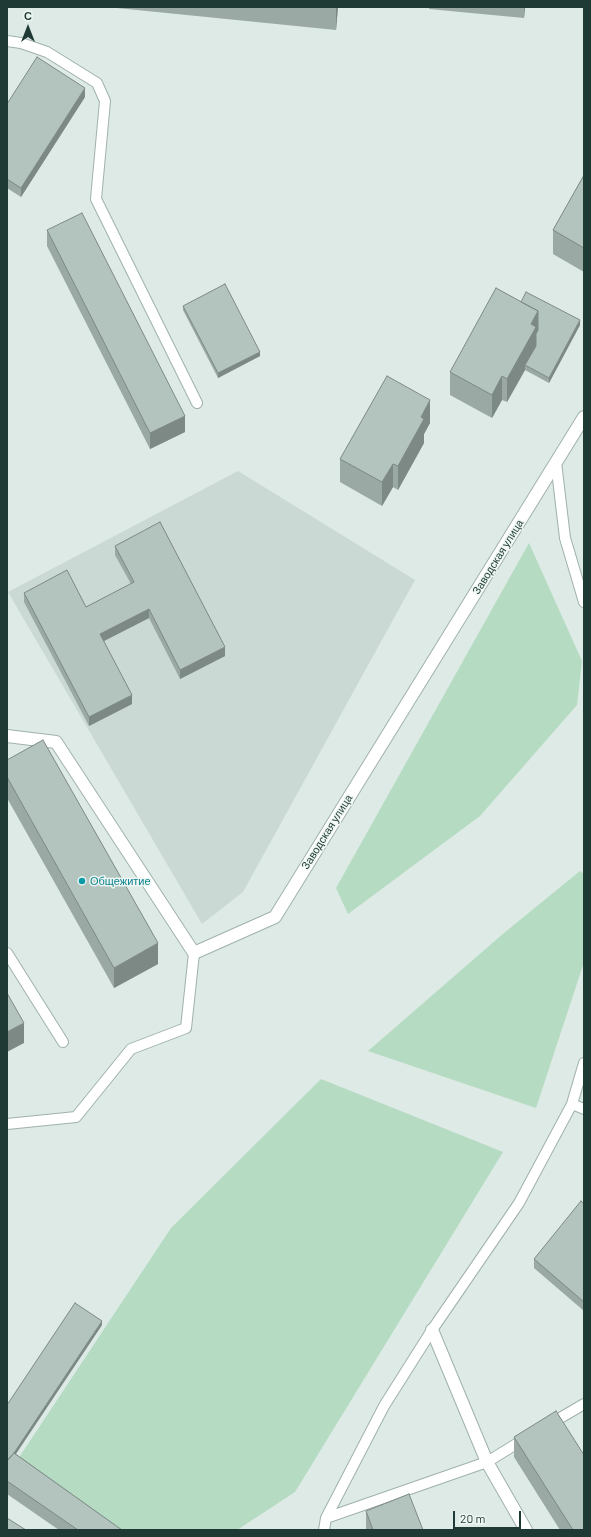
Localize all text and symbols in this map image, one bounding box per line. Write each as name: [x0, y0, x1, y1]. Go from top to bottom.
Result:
north arrow: [8, 8, 48, 48]
text: С: [24, 9, 32, 22]
street label: Заводская улица: [470, 517, 526, 597]
street label: Заводская улица: [299, 792, 355, 872]
place label: Общежитие: [90, 874, 151, 888]
marker: Общежитие: [77, 876, 87, 886]
scale bar: [455, 1503, 523, 1529]
text: 20 m: [460, 1511, 486, 1525]

